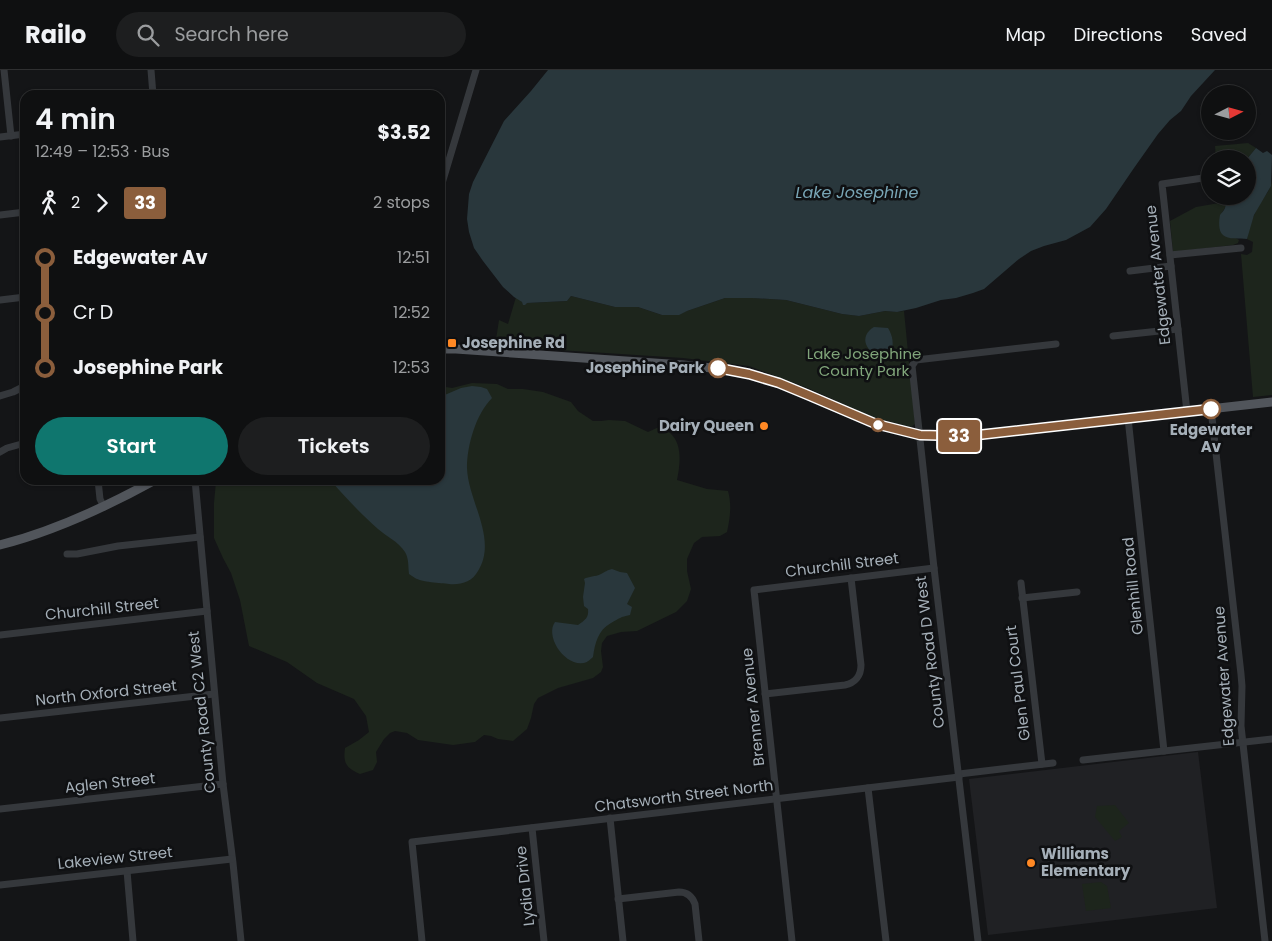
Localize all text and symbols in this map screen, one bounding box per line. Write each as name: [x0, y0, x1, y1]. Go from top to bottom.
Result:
search box: [116, 12, 466, 57]
text: Railo: [25, 18, 86, 51]
icon: search: [134, 21, 162, 49]
text: Search here: [174, 21, 289, 48]
text: Map: [1006, 22, 1045, 47]
text: Directions: [1073, 22, 1163, 47]
text: Saved: [1191, 22, 1247, 47]
north arrow: [1201, 85, 1256, 140]
map controls: [1201, 85, 1256, 205]
text: 4 min: [35, 100, 116, 139]
text: $3.52: [377, 119, 430, 146]
text: 12:49 – 12:53 · Bus: [35, 140, 170, 163]
button: layers: [1201, 150, 1256, 205]
water label: Lake Josephine: [796, 181, 918, 204]
icon: walk: [35, 189, 63, 217]
icon: forward: [88, 189, 116, 217]
text: 33: [134, 190, 156, 215]
text: 2: [71, 191, 80, 214]
text: 2 stops: [373, 191, 430, 214]
street label: Edgewater Avenue: [1140, 204, 1175, 346]
text: Edgewater Av: [73, 244, 208, 271]
text: 12:51: [397, 246, 430, 269]
text: Cr D: [73, 299, 113, 326]
text: 12:52: [393, 301, 430, 324]
place label: Josephine Rd: [462, 332, 565, 353]
marker: Josephine Rd: [446, 337, 458, 349]
park label: Lake Josephine County Park: [807, 343, 921, 381]
text: Josephine Park: [73, 354, 223, 381]
text: 12:53: [393, 356, 430, 379]
place label: Josephine Park: [586, 357, 705, 378]
marker: Josephine Park: [708, 358, 728, 378]
marker: Edgewater Av: [1201, 399, 1221, 419]
place label: Dairy Queen: [659, 415, 754, 436]
button: Start: [35, 417, 228, 475]
button: Tickets: [238, 417, 430, 475]
unlabelled marker: [871, 418, 885, 432]
place label: Edgewater Av: [1170, 419, 1253, 457]
marker: Dairy Queen: [758, 420, 770, 432]
line badge: 33: [936, 420, 982, 452]
text: 33: [948, 423, 970, 448]
street label: Glenhill Road: [1117, 536, 1148, 636]
street label: Churchill Street: [784, 547, 900, 582]
street label: County Road D West: [910, 575, 949, 729]
street label: Churchill Street: [44, 592, 160, 625]
street label: Edgewater Avenue: [1208, 605, 1239, 747]
street label: Glen Paul Court: [1000, 624, 1035, 742]
street label: County Road C2 West: [183, 630, 220, 794]
street label: Brenner Avenue: [736, 647, 769, 767]
street label: North Oxford Street: [34, 675, 178, 710]
street label: Aglen Street: [64, 767, 156, 798]
street label: Chatsworth Street North: [593, 774, 775, 817]
street label: Lakeview Street: [57, 841, 173, 874]
place label: Williams Elementary: [1041, 843, 1131, 881]
street label: Lydia Drive: [510, 845, 539, 927]
marker: Williams Elementary: [1025, 857, 1037, 869]

